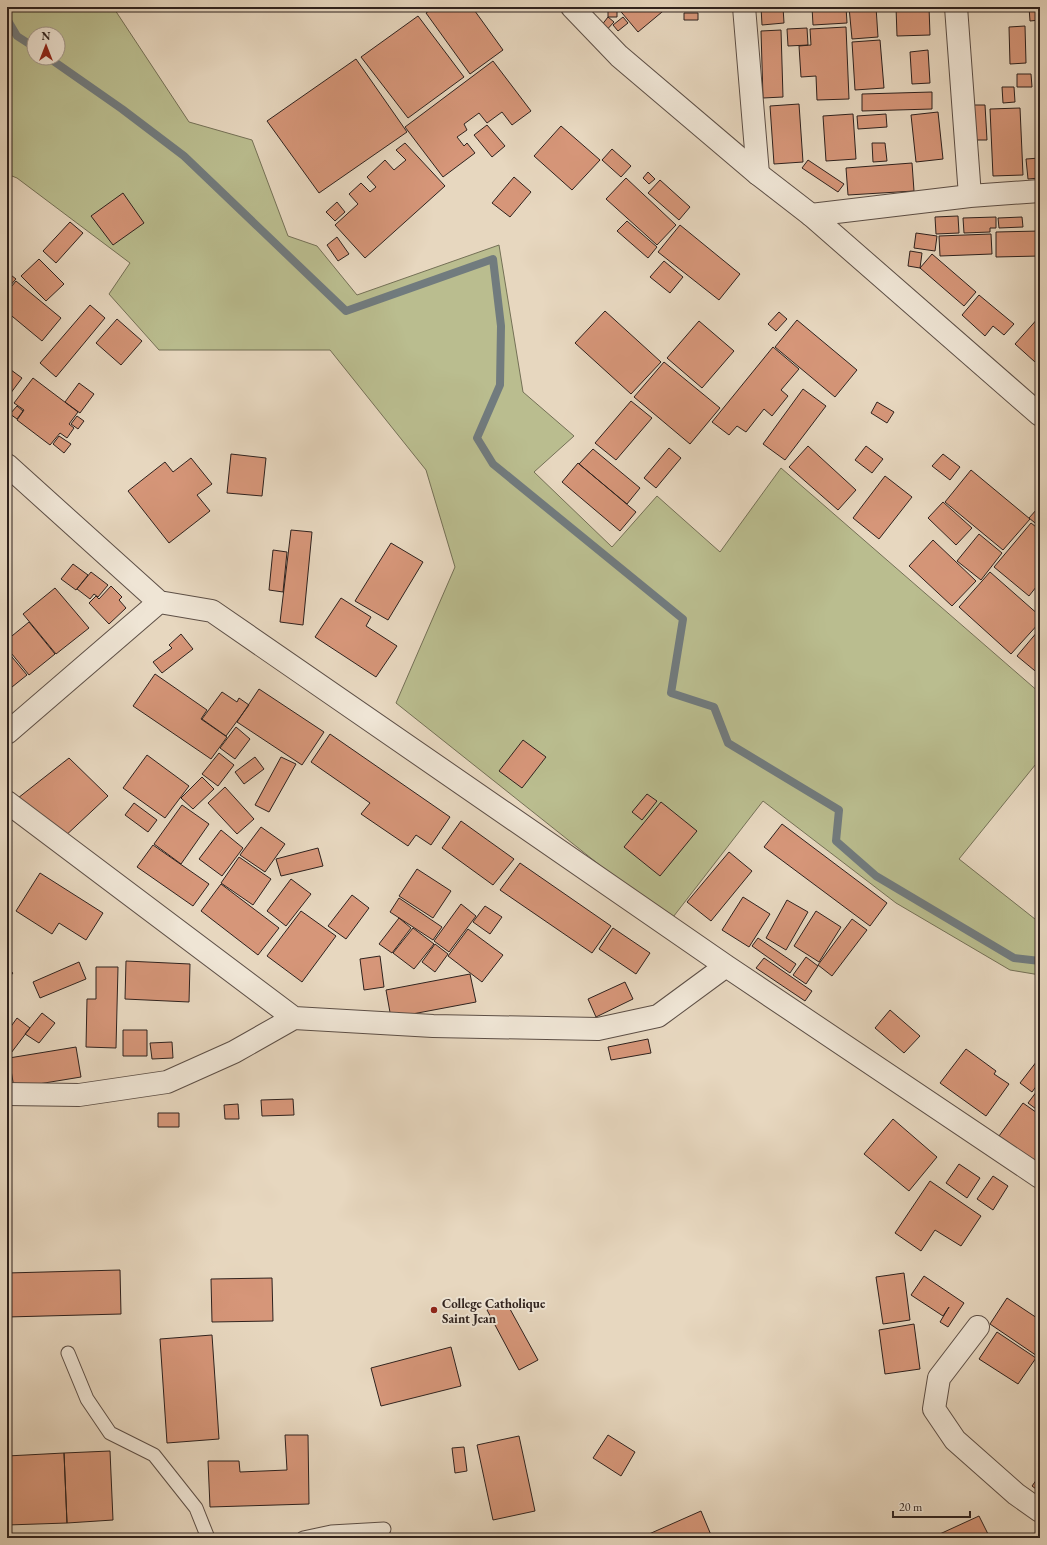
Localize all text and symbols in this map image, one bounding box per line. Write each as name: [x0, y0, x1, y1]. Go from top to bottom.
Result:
north arrow: [26, 26, 66, 66]
text: N: [42, 29, 51, 43]
place label: College Catholique Saint Jean: [442, 1295, 546, 1327]
marker: College Catholique Saint Jean: [429, 1305, 439, 1315]
scale bar: [893, 1493, 970, 1519]
text: 20 m: [899, 1499, 923, 1515]

